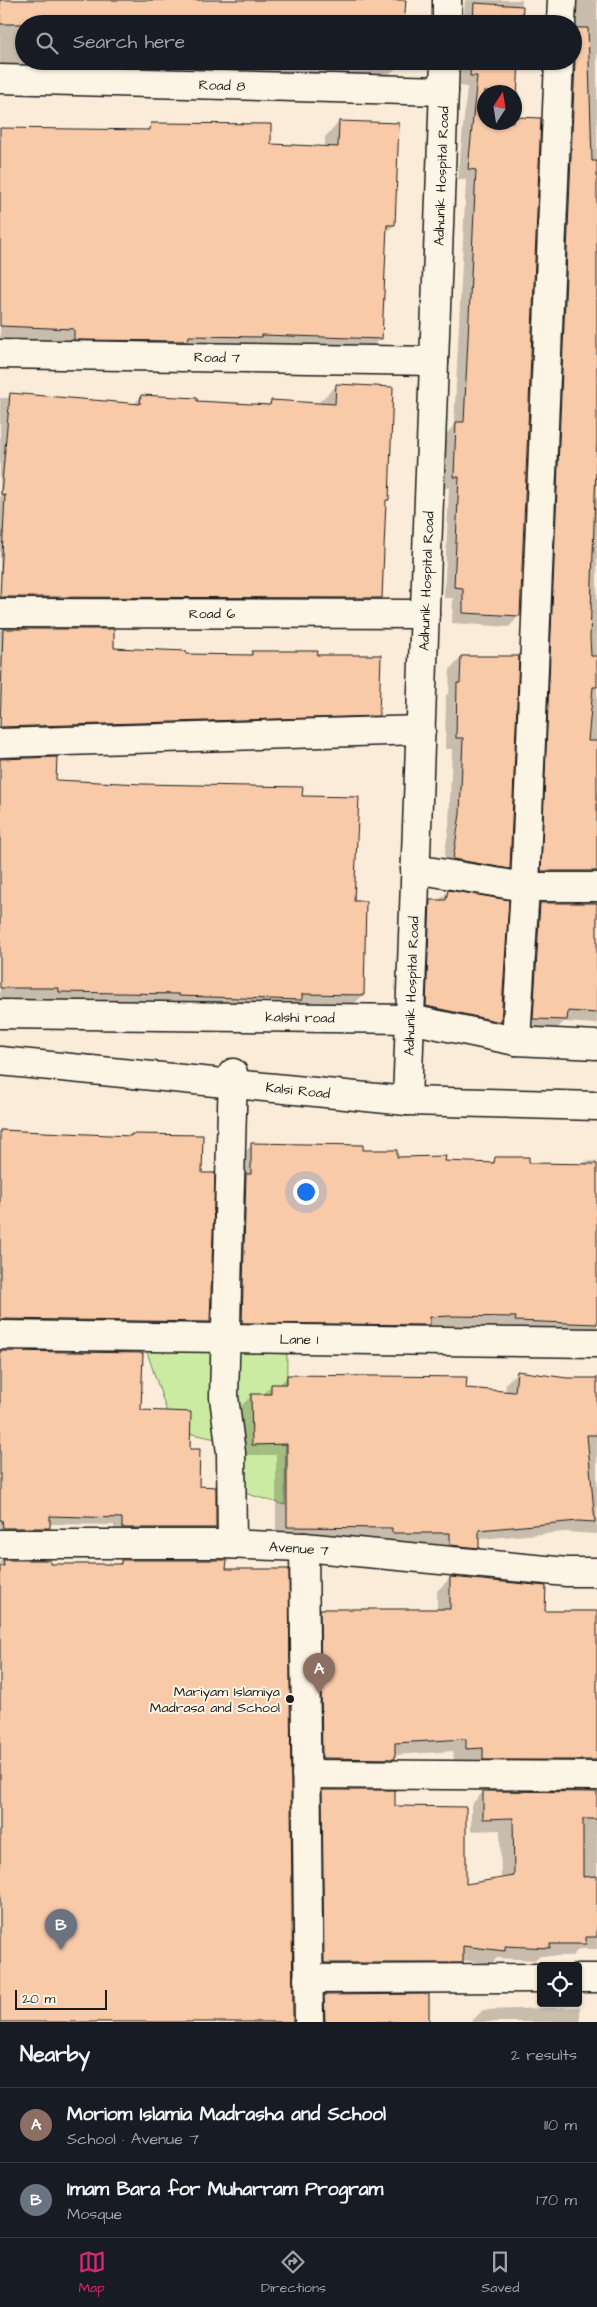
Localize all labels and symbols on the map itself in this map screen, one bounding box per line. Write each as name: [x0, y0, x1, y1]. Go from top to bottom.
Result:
street label: Road 8: [198, 75, 246, 97]
north arrow: [477, 85, 522, 130]
street label: Adhunik Hospital Road: [430, 106, 454, 246]
street label: Road 7: [194, 348, 241, 368]
street label: Adhunik Hospital Road: [415, 511, 439, 651]
street label: Road 6: [189, 604, 235, 624]
street label: Adhunik Hospital Road: [400, 916, 424, 1056]
street label: kalshi road: [265, 1007, 335, 1029]
street label: Kalsi Road: [265, 1078, 331, 1104]
your location: [293, 1179, 319, 1205]
street label: Lane 1: [279, 1330, 319, 1350]
street label: Avenue 7: [268, 1537, 330, 1561]
pin: A: [303, 1653, 335, 1694]
place label: Mariyam Islamiya Madrasa and School: [150, 1682, 280, 1718]
marker: Mariyam Islamiya Madrasa and School: [284, 1693, 296, 1705]
pin: B: [45, 1909, 77, 1950]
scale bar: [15, 1987, 108, 2010]

